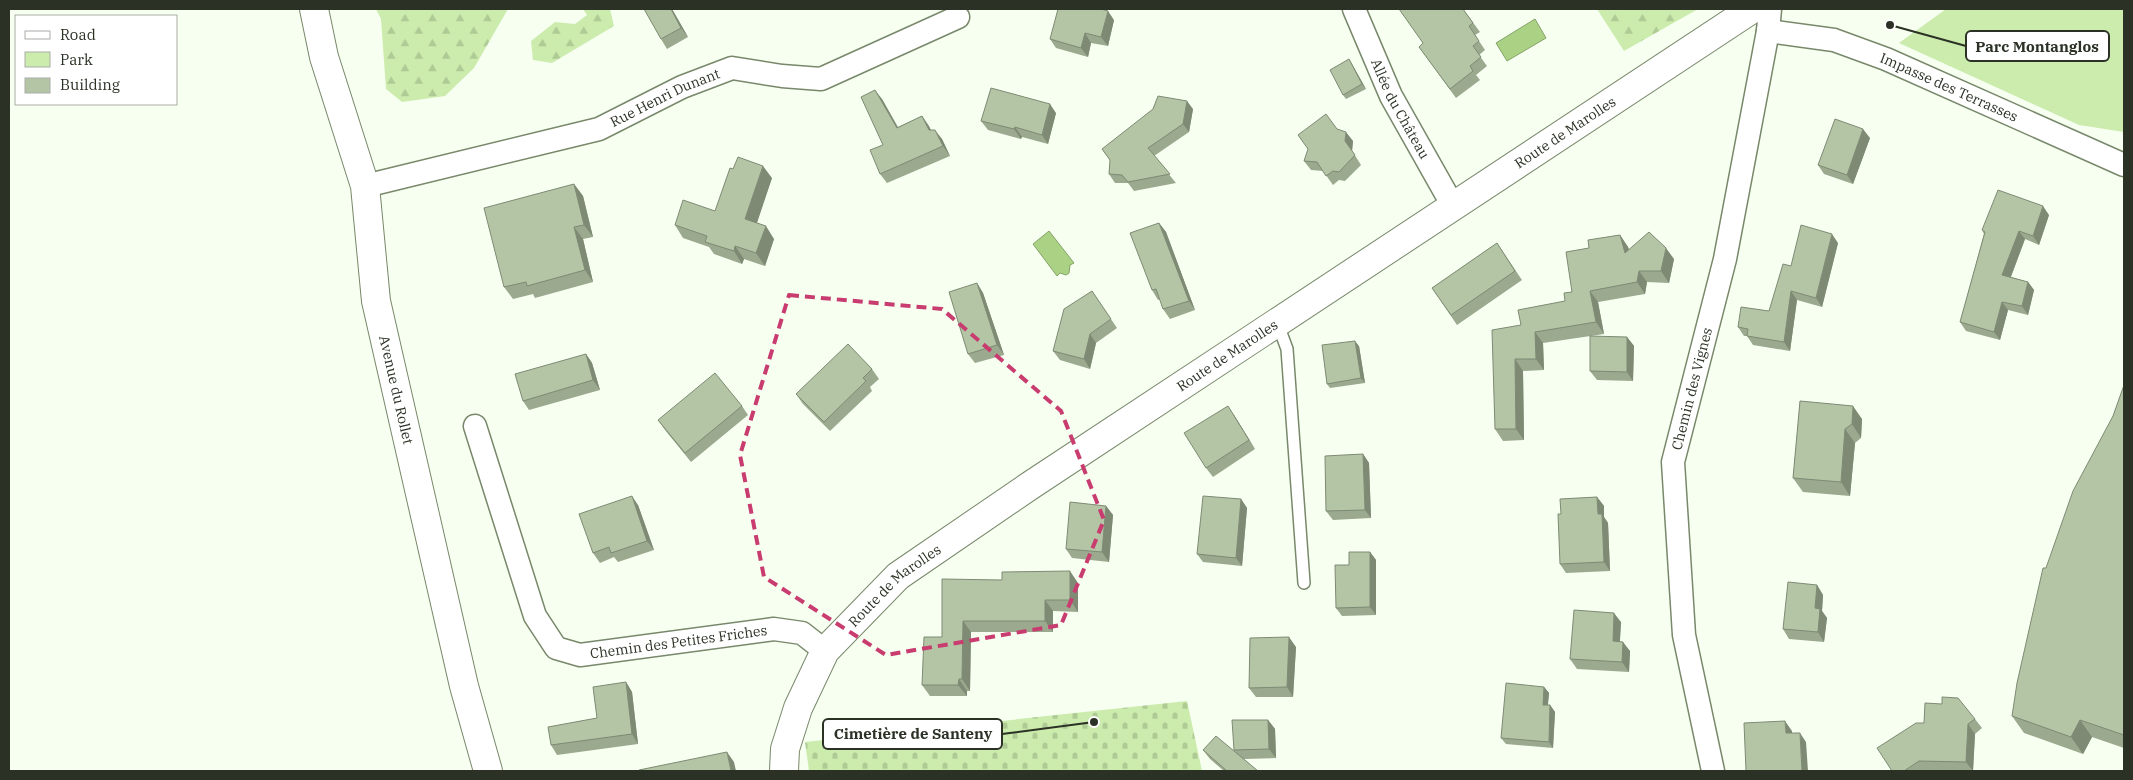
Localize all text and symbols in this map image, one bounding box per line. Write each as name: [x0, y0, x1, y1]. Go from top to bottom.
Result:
legend: [15, 15, 178, 105]
text: Road: [60, 25, 96, 44]
callout: Parc Montanglos: [1966, 31, 2109, 61]
text: Parc Montanglos: [1975, 37, 2099, 56]
street label: Impasse des Terrasses: [1878, 49, 2021, 126]
text: Park: [60, 50, 93, 69]
street label: Allée du Château: [1367, 56, 1434, 162]
street label: Rue Henri Dunant: [607, 64, 722, 131]
text: Building: [60, 75, 120, 94]
street label: Route de Marolles: [1511, 92, 1619, 172]
street label: Route de Marolles: [1173, 316, 1281, 395]
street label: Chemin des Vignes: [1667, 325, 1716, 452]
street label: Avenue du Rollet: [375, 334, 417, 446]
street label: Route de Marolles: [844, 540, 944, 631]
street label: Chemin des Petites Friches: [589, 621, 769, 663]
callout: Cimetière de Santeny: [823, 719, 1002, 749]
text: Cimetière de Santeny: [834, 724, 993, 743]

